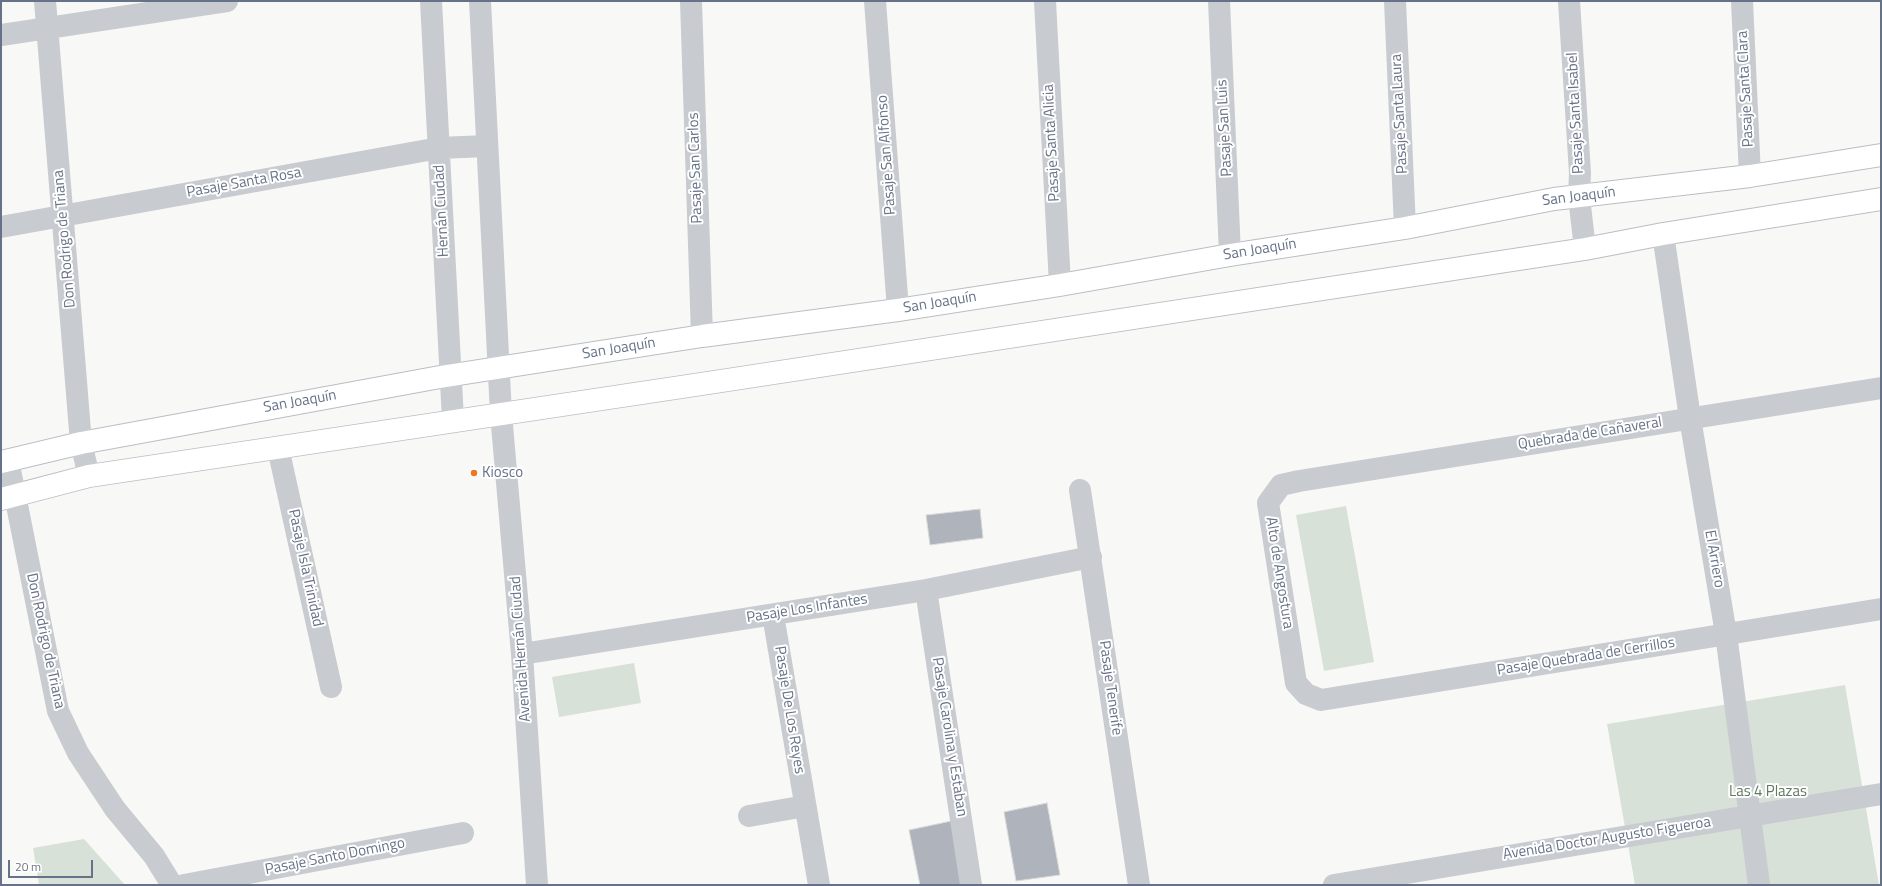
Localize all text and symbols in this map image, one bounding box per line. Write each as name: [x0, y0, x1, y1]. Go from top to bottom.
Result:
street label: Pasaje Santa Clara: [1734, 30, 1758, 148]
street label: Pasaje Santa Isabel: [1564, 52, 1588, 174]
street label: Pasaje Santa Laura: [1388, 54, 1412, 174]
street label: Pasaje San Luis: [1213, 79, 1237, 177]
street label: Pasaje Santa Alicia: [1040, 84, 1064, 202]
street label: Pasaje San Alfonso: [874, 94, 900, 216]
street label: Pasaje San Carlos: [685, 112, 707, 224]
street label: Pasaje Santa Rosa: [185, 164, 303, 202]
street label: Hernán Ciudad: [431, 164, 453, 258]
street label: Don Rodrigo de Triana: [50, 169, 80, 309]
street label: San Joaquín: [1541, 184, 1617, 210]
street label: San Joaquín: [1222, 235, 1298, 265]
street label: San Joaquín: [902, 288, 978, 318]
street label: San Joaquín: [581, 334, 657, 364]
street label: San Joaquín: [262, 387, 338, 417]
street label: Quebrada de Cañaveral: [1517, 414, 1663, 454]
place label: Kiosco: [482, 464, 523, 482]
marker: Kiosco: [469, 468, 479, 478]
street label: Pasaje Isla Trinidad: [284, 508, 326, 628]
street label: Alto de Angostura: [1261, 516, 1297, 630]
street label: El Arriero: [1700, 529, 1728, 589]
street label: Don Rodrigo de Triana: [22, 571, 68, 711]
street label: Avenida Hernán Ciudad: [507, 576, 535, 722]
street label: Pasaje Los Infantes: [745, 591, 869, 627]
street label: Pasaje Quebrada de Cerrillos: [1496, 634, 1676, 680]
street label: Pasaje Tenerife: [1094, 639, 1126, 737]
street label: Pasaje De Los Reyes: [770, 645, 808, 775]
street label: Pasaje Carolina y Estaban: [927, 656, 971, 818]
park label: Las 4 Plazas: [1729, 783, 1807, 801]
street label: Avenida Doctor Augusto Figueroa: [1502, 814, 1712, 864]
street label: Pasaje Santo Domingo: [263, 835, 407, 879]
scale bar: [10, 852, 95, 878]
text: 20 m: [15, 857, 41, 876]

